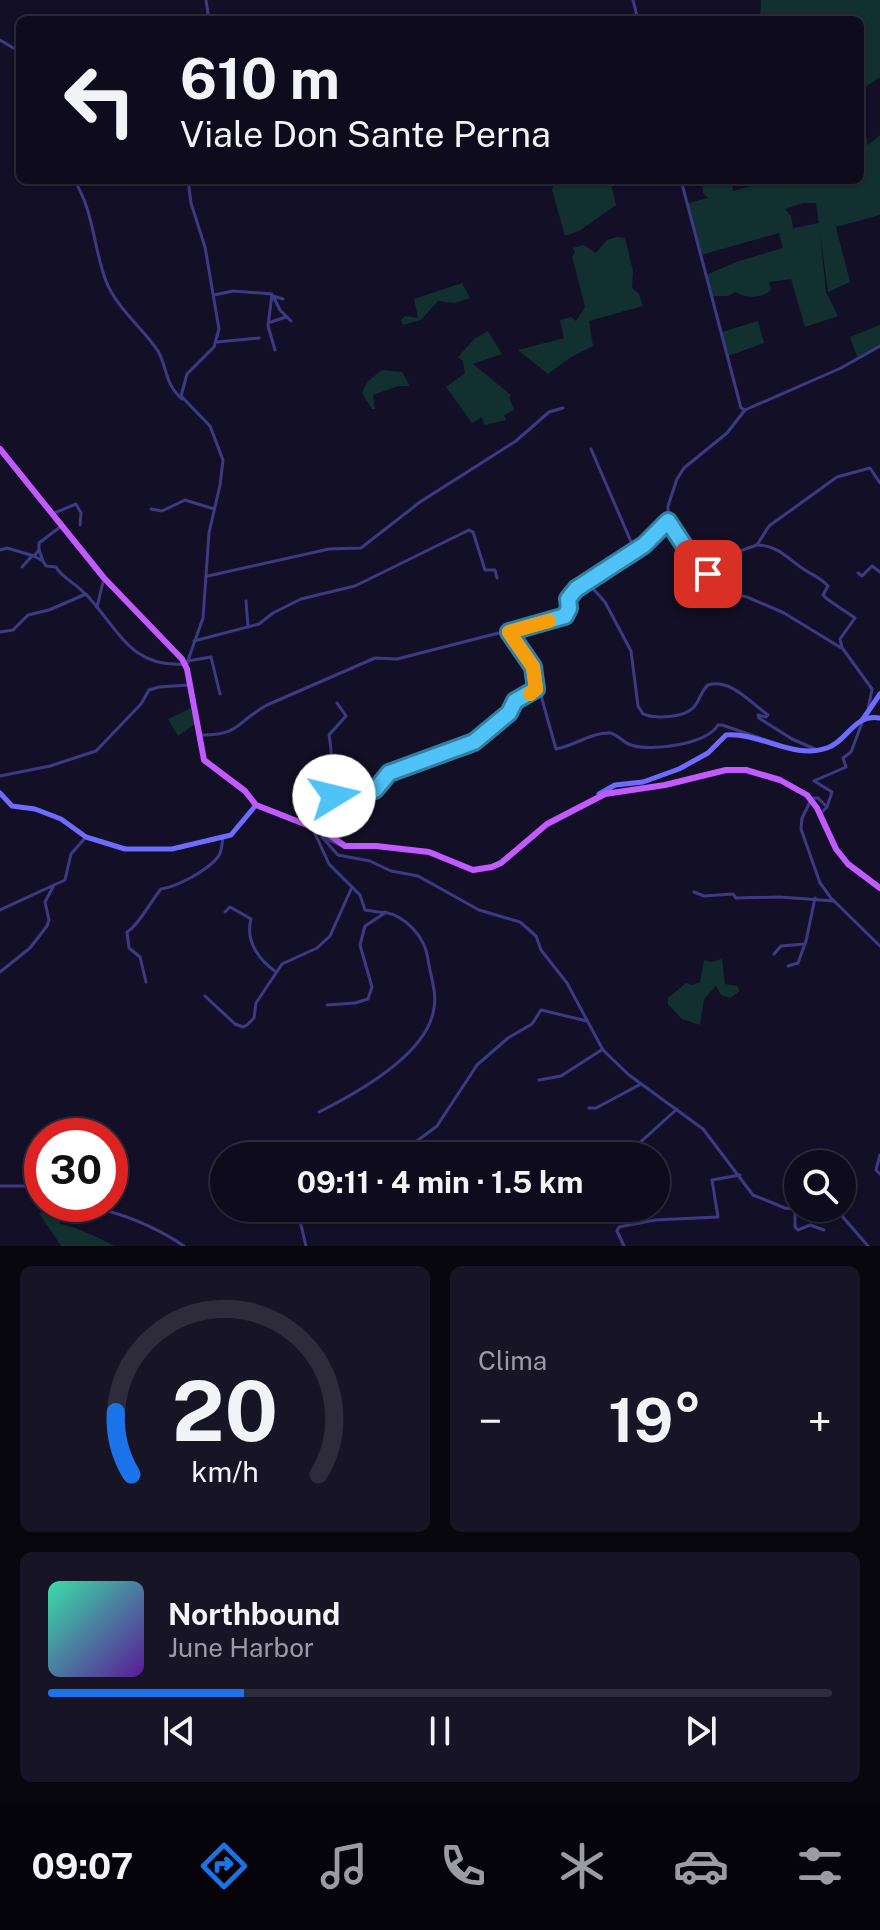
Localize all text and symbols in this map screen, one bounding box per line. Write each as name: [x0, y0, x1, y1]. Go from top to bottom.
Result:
text: 610 m: [180, 46, 340, 112]
icon: left: [48, 48, 152, 152]
text: Viale Don Sante Perna: [180, 113, 551, 155]
pin: [674, 540, 742, 608]
icon: arrive: [686, 552, 730, 596]
position arrow: [292, 754, 376, 838]
speed limit sign: 30: [24, 1118, 128, 1222]
map controls: [784, 1150, 856, 1222]
button: search: [784, 1150, 856, 1222]
text: 09:11 · 4 min · 1.5 km: [297, 1164, 583, 1200]
text: Clima: [478, 1345, 547, 1376]
text: 20: [172, 1362, 278, 1460]
text: 19°: [608, 1385, 702, 1456]
text: −: [478, 1395, 502, 1447]
text: +: [808, 1395, 832, 1447]
text: km/h: [191, 1455, 259, 1488]
text: Northbound: [168, 1596, 340, 1632]
text: June Harbor: [168, 1632, 314, 1663]
icon: previous: [157, 1709, 201, 1753]
icon: pause: [418, 1709, 462, 1753]
icon: next: [679, 1709, 723, 1753]
icon: directions: [196, 1838, 252, 1894]
icon: music: [316, 1838, 372, 1894]
icon: phone: [435, 1838, 491, 1894]
icon: climate: [554, 1838, 610, 1894]
icon: car: [673, 1838, 729, 1894]
icon: filters: [792, 1838, 848, 1894]
text: 09:07: [32, 1845, 133, 1887]

